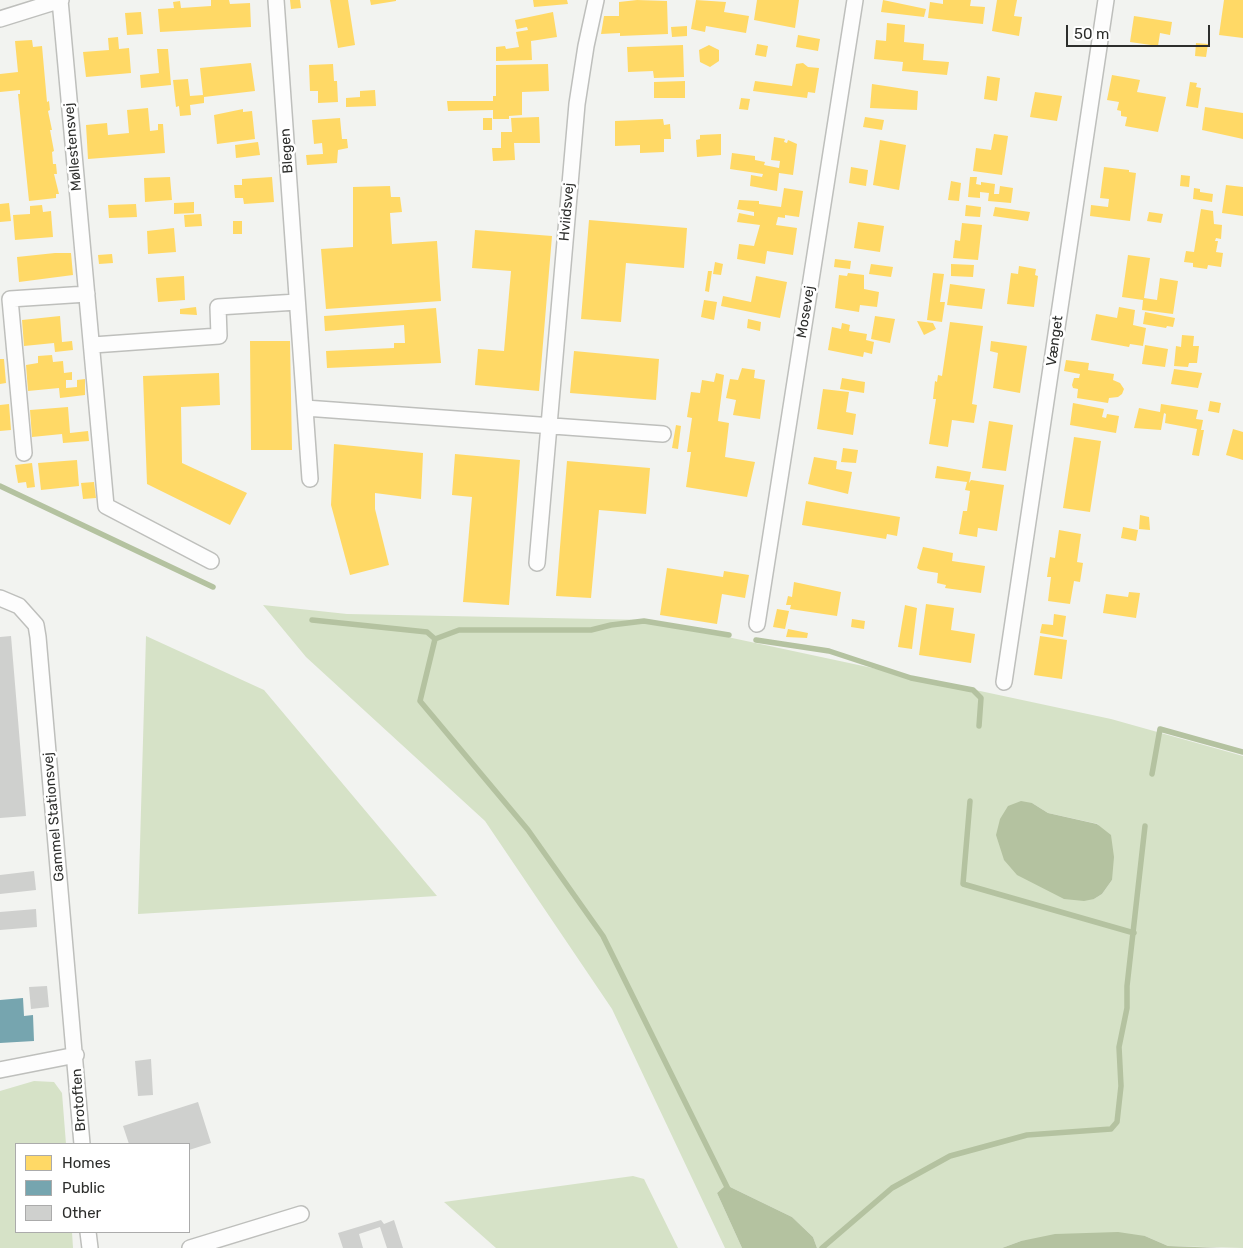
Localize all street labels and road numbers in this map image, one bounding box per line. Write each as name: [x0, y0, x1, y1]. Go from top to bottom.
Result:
street label: Møllestensvej: [61, 102, 85, 192]
street label: Blegen: [277, 128, 297, 174]
street label: Hviidsvej: [556, 182, 578, 242]
street label: Mosevej: [794, 285, 818, 339]
street label: Vænget: [1043, 315, 1067, 367]
street label: Gammel Stationsvej: [40, 752, 68, 882]
street label: Brotoften: [68, 1068, 90, 1132]

